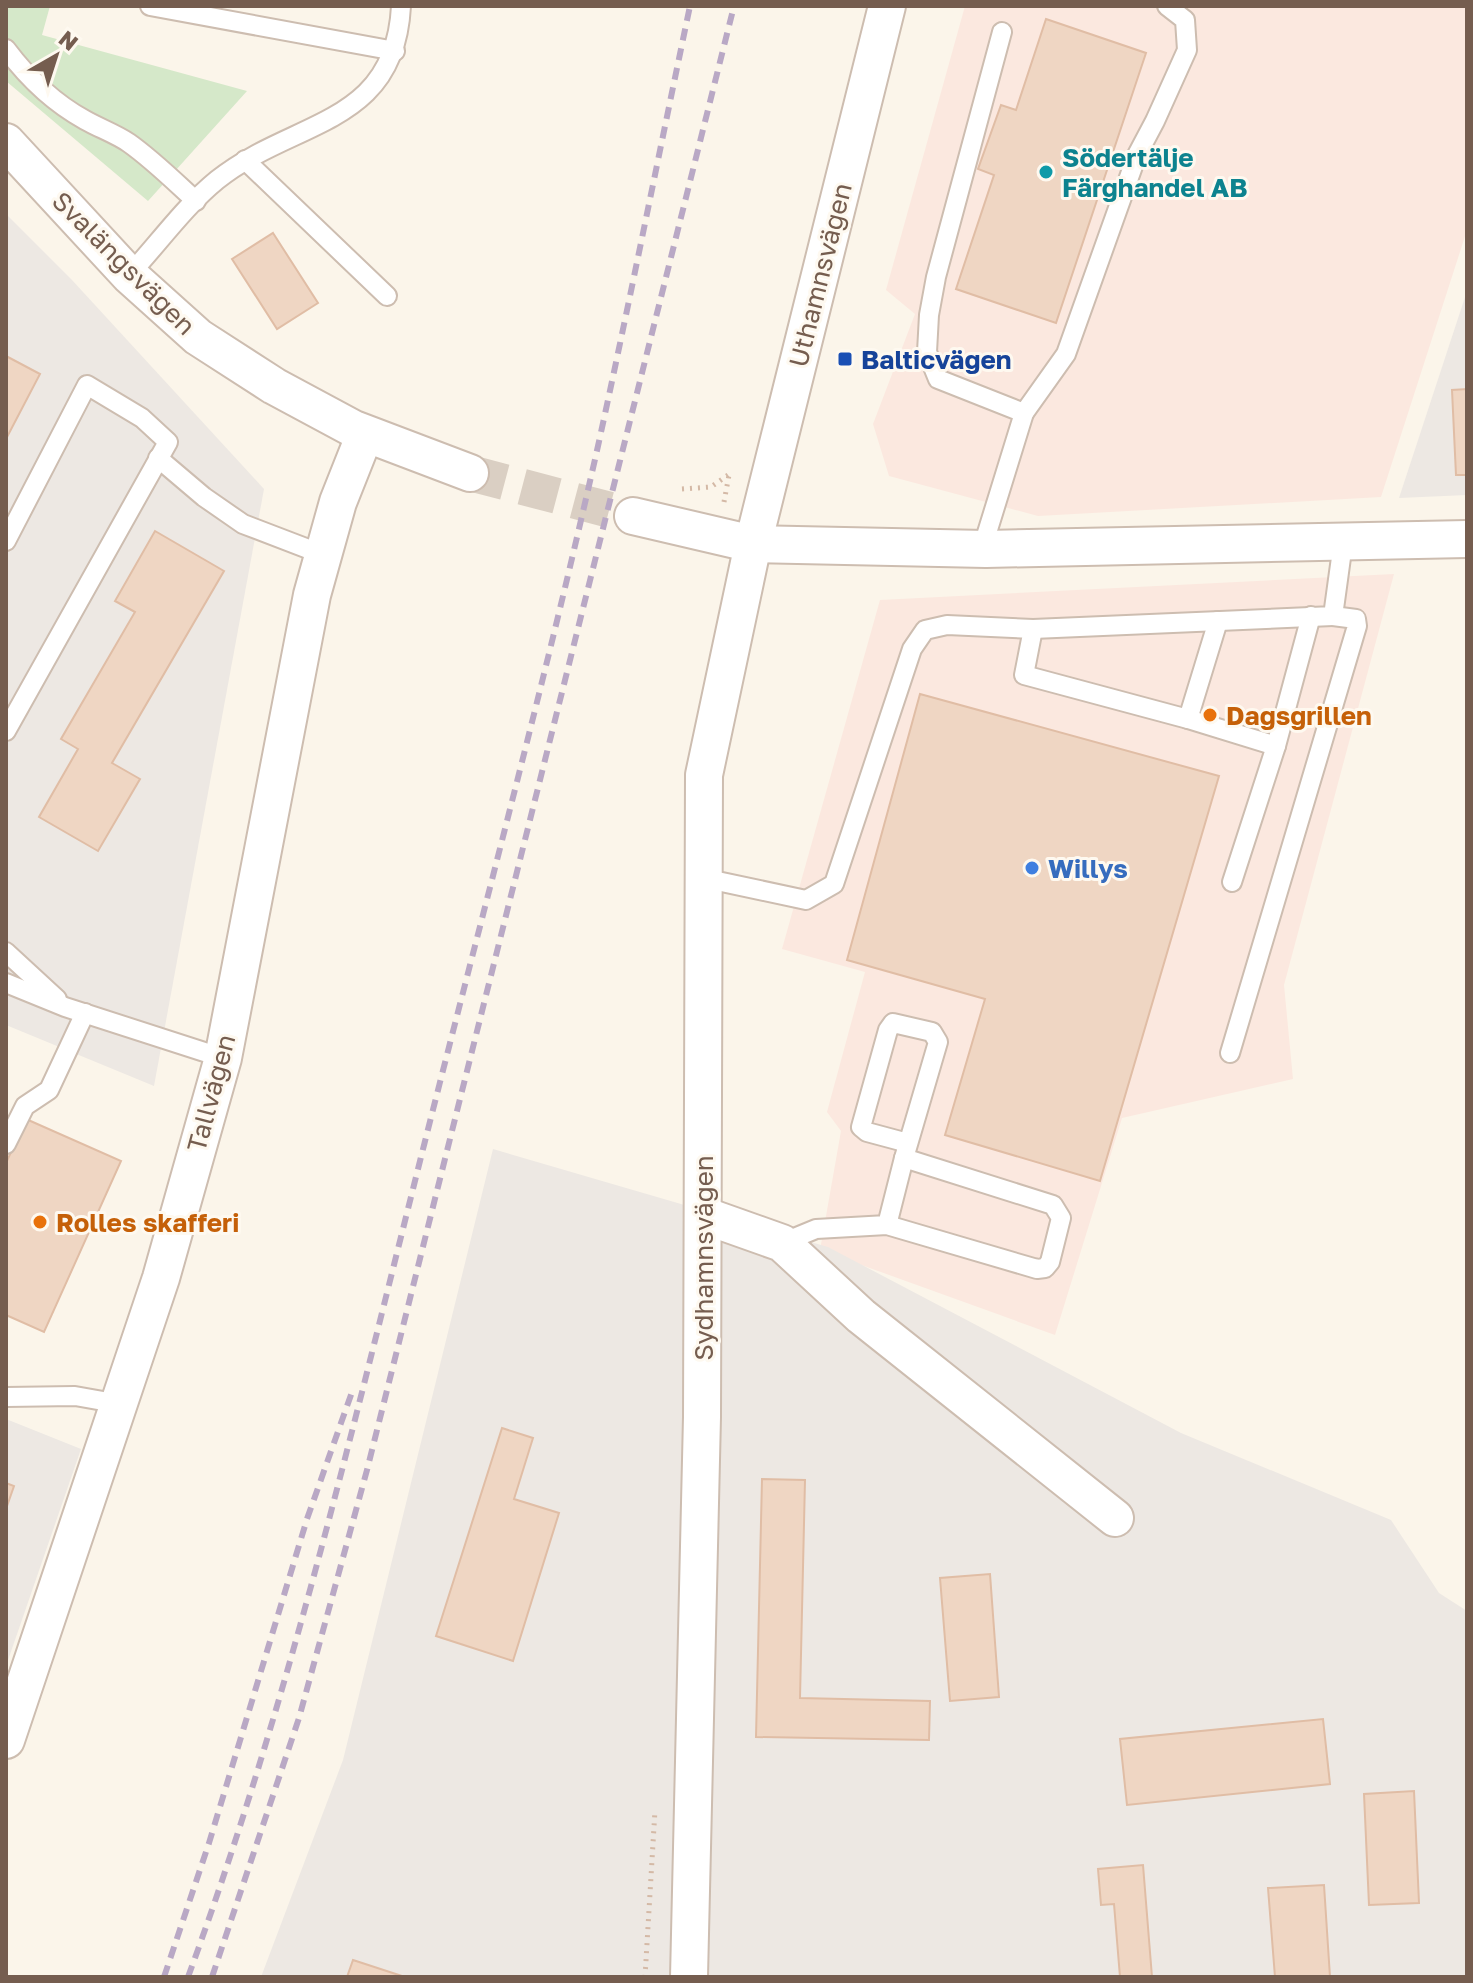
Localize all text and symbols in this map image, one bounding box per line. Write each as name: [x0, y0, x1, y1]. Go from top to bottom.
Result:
north arrow: [16, 16, 96, 96]
text: N: [54, 24, 84, 56]
place label: Södertälje Färghandel AB: [1062, 142, 1248, 203]
marker: Södertälje Färghandel AB: [1037, 163, 1055, 181]
street label: Uthamnsvägen: [782, 180, 858, 370]
street label: Svalängsvägen: [46, 185, 202, 341]
place label: Balticvägen: [861, 344, 1011, 375]
marker: Balticvägen: [836, 350, 854, 368]
place label: Dagsgrillen: [1226, 700, 1372, 731]
marker: Dagsgrillen: [1201, 706, 1219, 724]
place label: Willys: [1048, 853, 1128, 884]
marker: Willys: [1023, 859, 1041, 877]
street label: Tallvägen: [180, 1031, 242, 1155]
street label: Sydhamnsvägen: [688, 1155, 719, 1361]
place label: Rolles skafferi: [56, 1207, 239, 1238]
marker: Rolles skafferi: [31, 1213, 49, 1231]

